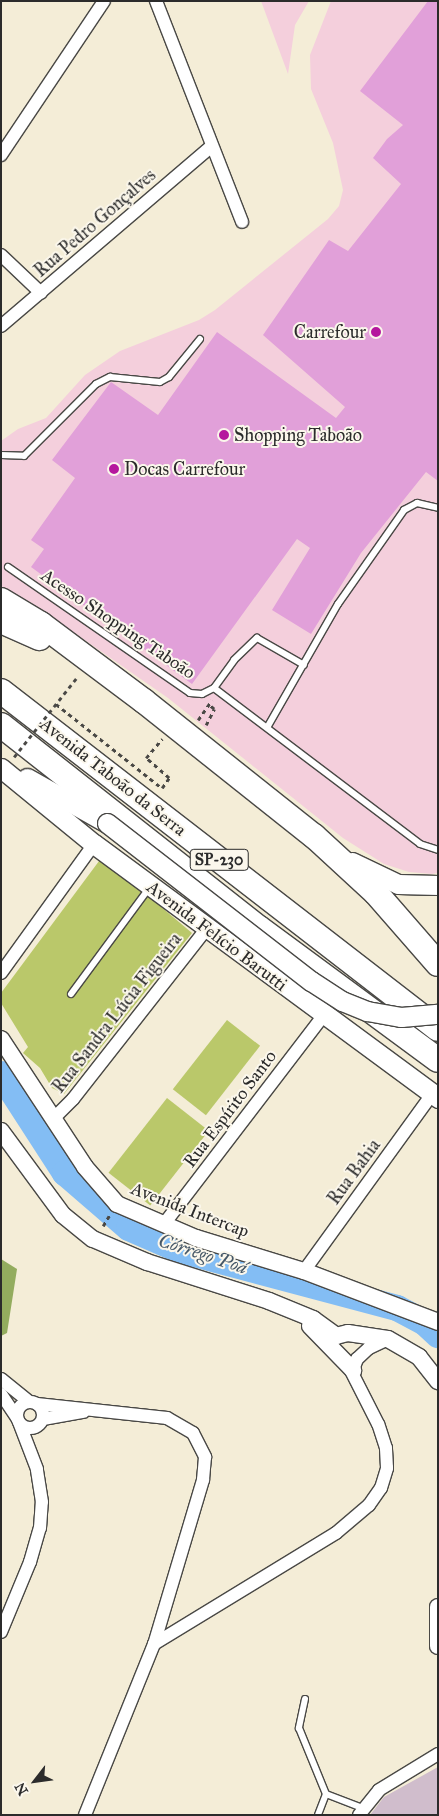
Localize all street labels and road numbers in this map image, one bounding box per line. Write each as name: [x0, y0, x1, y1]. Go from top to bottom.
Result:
street label: Rua Pedro Gonçalves: [30, 164, 160, 282]
street label: Acesso Shopping Taboão: [37, 564, 199, 684]
street label: Avenida Taboão da Serra: [36, 713, 190, 841]
road number: SP-230: [189, 846, 249, 874]
street label: Avenida Felício Barutti: [143, 876, 291, 996]
street label: Rua Sandra Lúcia Figueira: [48, 929, 186, 1097]
street label: Rua Espírito Santo: [179, 1046, 281, 1172]
street label: Rua Bahia: [323, 1135, 385, 1209]
street label: Avenida Intercap: [128, 1178, 252, 1242]

